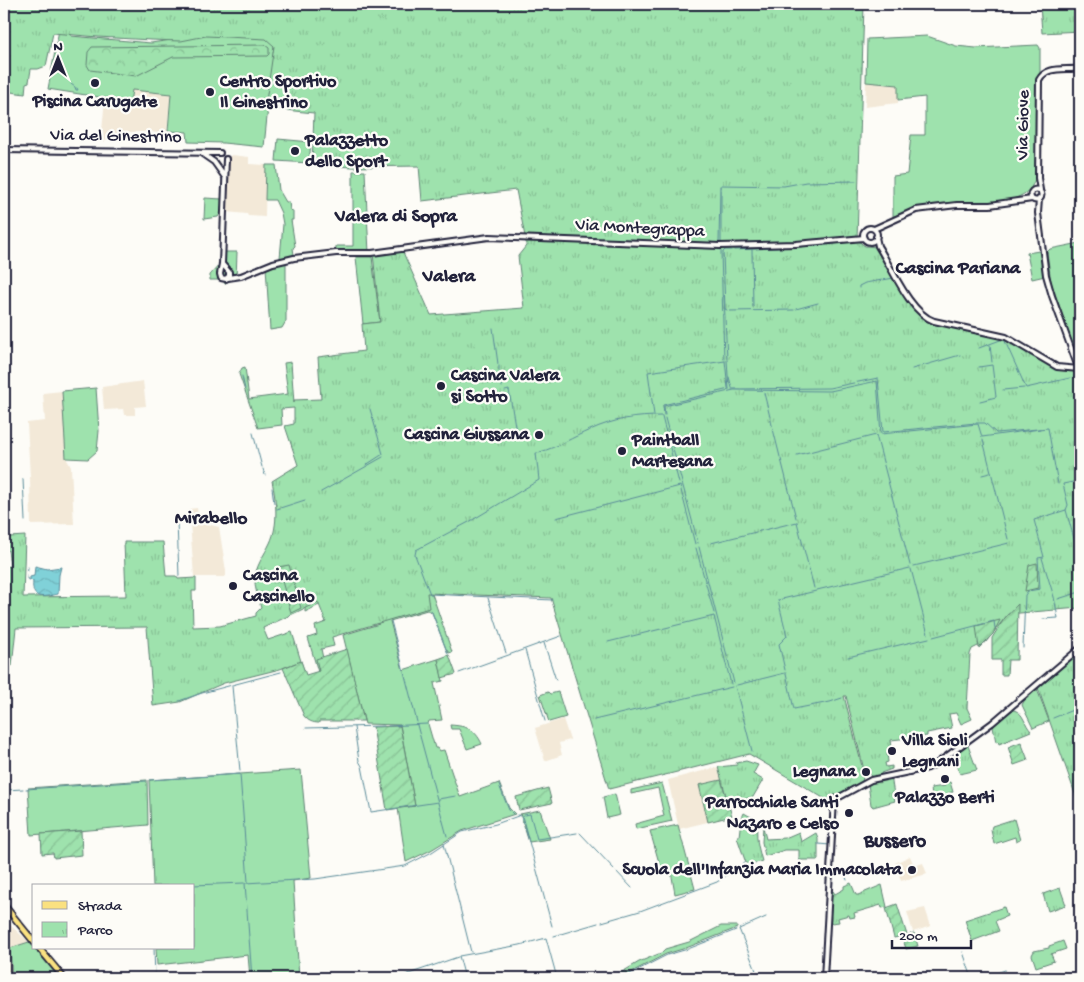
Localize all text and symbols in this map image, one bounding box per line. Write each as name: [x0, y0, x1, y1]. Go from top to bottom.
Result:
north arrow: [32, 32, 82, 82]
text: N: [53, 39, 63, 56]
place label: Centro Sportivo Il Ginestrino: [219, 72, 337, 114]
marker: Piscina Carugate: [89, 77, 101, 89]
marker: Centro Sportivo Il Ginestrino: [204, 86, 216, 98]
street label: Via Giove: [1013, 89, 1035, 161]
place label: Piscina Carugate: [32, 92, 158, 113]
street label: Via del Ginestrino: [49, 125, 182, 149]
place label: Palazzetto dello Sport: [304, 131, 389, 173]
marker: Palazzetto dello Sport: [289, 145, 301, 157]
district label: Valera di Sopra: [334, 206, 458, 229]
street label: Via Montegrappa: [574, 215, 706, 243]
district label: Cascina Pariana: [895, 258, 1022, 281]
district label: Valera: [422, 266, 477, 289]
place label: Cascina Valera si Sotto: [450, 366, 561, 408]
marker: Cascina Valera si Sotto: [435, 380, 447, 392]
place label: Cascina Giussana: [403, 425, 530, 446]
marker: Cascina Giussana: [533, 429, 545, 441]
place label: Paintball Martesana: [631, 431, 714, 473]
marker: Paintball Martesana: [616, 445, 628, 457]
district label: Mirabello: [175, 508, 247, 531]
place label: Cascina Cascinello: [242, 566, 315, 608]
marker: Cascina Cascinello: [227, 580, 239, 592]
place label: Villa Sioli Legnani: [901, 731, 968, 773]
marker: Villa Sioli Legnani: [886, 745, 898, 757]
place label: Legnana: [793, 762, 857, 783]
marker: Legnana: [860, 766, 872, 778]
marker: Palazzo Berti: [939, 773, 951, 785]
place label: Palazzo Berti: [894, 788, 995, 809]
place label: Parrocchiale Santi Nazaro e Celso: [705, 793, 840, 835]
marker: Parrocchiale Santi Nazaro e Celso: [843, 807, 855, 819]
district label: Bussero: [863, 831, 927, 854]
place label: Scuola dell'Infanzia Maria Immacolata: [623, 860, 903, 881]
marker: Scuola dell'Infanzia Maria Immacolata: [906, 864, 918, 876]
legend: [32, 884, 195, 950]
text: Strada: [78, 898, 123, 916]
scale bar: [892, 917, 970, 949]
text: Parco: [77, 922, 113, 940]
text: 200 m: [899, 928, 938, 946]

